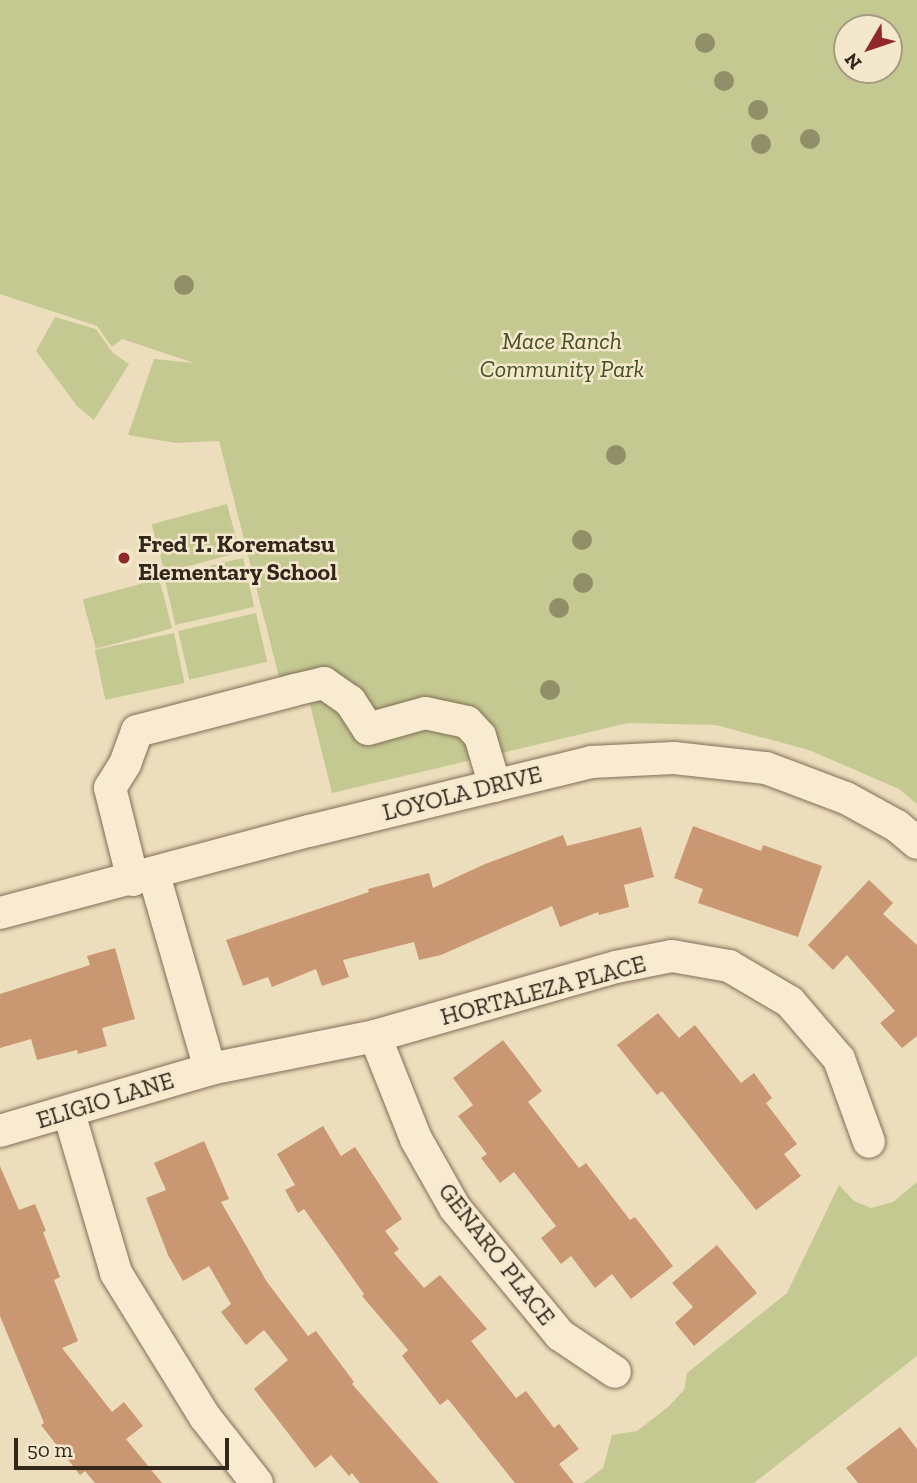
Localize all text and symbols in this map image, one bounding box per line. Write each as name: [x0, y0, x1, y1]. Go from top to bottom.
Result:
north arrow: [833, 14, 903, 84]
text: N: [839, 48, 866, 74]
park label: Mace Ranch Community Park: [480, 327, 644, 383]
place label: Fred T. Korematsu Elementary School: [138, 530, 338, 586]
marker: Fred T. Korematsu Elementary School: [116, 550, 132, 566]
street label: LOYOLA DRIVE: [379, 759, 545, 827]
street label: HORTALEZA PLACE: [437, 949, 649, 1031]
street label: ELIGIO LANE: [33, 1065, 177, 1135]
street label: GENARO PLACE: [433, 1177, 561, 1331]
scale bar: [18, 1424, 233, 1468]
text: 50 m: [27, 1437, 73, 1462]

